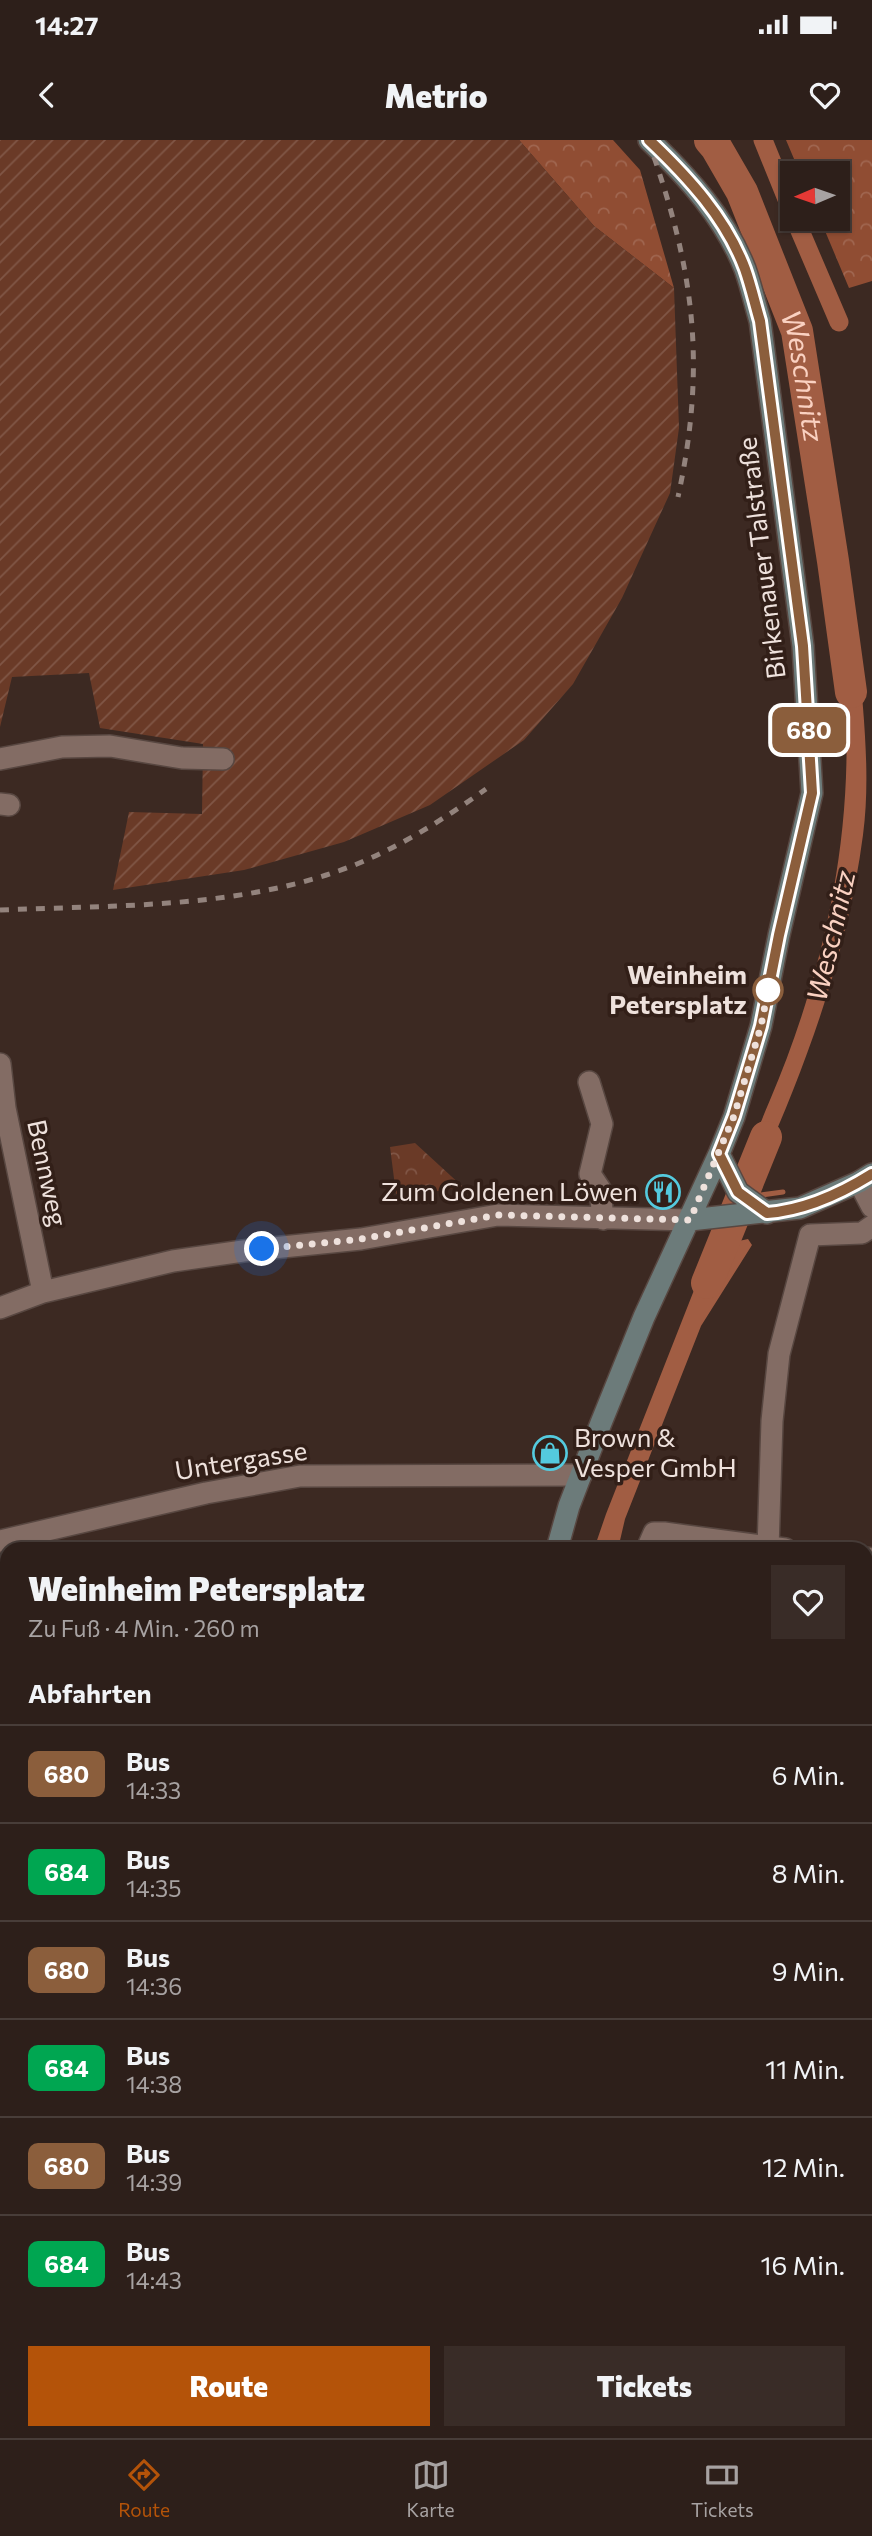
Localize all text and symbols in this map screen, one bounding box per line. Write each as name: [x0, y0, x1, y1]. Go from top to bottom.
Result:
text: 14:27: [35, 9, 99, 40]
text: Metrio: [384, 75, 488, 115]
icon: back: [28, 76, 66, 114]
icon: heart: [806, 76, 844, 114]
north arrow: [780, 161, 850, 231]
map controls: [780, 161, 850, 231]
water label: Weschnitz: [774, 305, 832, 444]
street label: Birkenauer Talstraße: [730, 435, 791, 681]
line badge: 680: [769, 707, 849, 753]
text: 680: [786, 715, 832, 744]
water label: Weschnitz: [799, 867, 862, 1004]
place label: Weinheim Petersplatz: [609, 958, 747, 1019]
marker: Weinheim Petersplatz: [753, 975, 783, 1005]
street label: Bennweg: [22, 1117, 75, 1229]
restaurant icon: Zum Goldenen Löwen: [644, 1173, 682, 1211]
place label: Zum Goldenen Löwen: [381, 1175, 638, 1206]
your location: [244, 1231, 279, 1266]
place label: Brown & Vesper GmbH: [574, 1421, 737, 1482]
street label: Untergasse: [173, 1434, 309, 1485]
shop icon: Brown & Vesper GmbH: [531, 1434, 569, 1472]
button: heart: [771, 1565, 845, 1639]
text: Weinheim Petersplatz: [28, 1567, 365, 1608]
text: Zu Fuß · 4 Min. · 260 m: [28, 1614, 260, 1642]
text: Abfahrten: [28, 1677, 151, 1708]
text: Bus: [126, 1745, 170, 1776]
text: 680: [44, 1759, 89, 1788]
text: 6 Min.: [772, 1759, 845, 1790]
text: 14:33: [126, 1776, 181, 1804]
text: Bus: [126, 1843, 170, 1874]
text: 684: [44, 1857, 89, 1886]
text: 8 Min.: [772, 1857, 845, 1888]
text: 14:35: [126, 1874, 181, 1902]
text: Bus: [126, 1941, 170, 1972]
text: 680: [44, 1955, 89, 1984]
text: 9 Min.: [772, 1955, 845, 1986]
text: 14:36: [126, 1972, 182, 2000]
text: Bus: [126, 2039, 170, 2070]
text: 684: [44, 2053, 89, 2082]
text: 11 Min.: [765, 2053, 845, 2084]
text: 14:38: [126, 2070, 182, 2098]
text: Bus: [126, 2137, 170, 2168]
text: 680: [44, 2151, 89, 2180]
text: 12 Min.: [762, 2151, 845, 2182]
text: 14:39: [126, 2168, 182, 2196]
text: Bus: [126, 2235, 170, 2266]
text: 684: [44, 2249, 89, 2278]
text: 16 Min.: [761, 2249, 845, 2280]
text: 14:43: [126, 2266, 182, 2294]
button: Route: [28, 2346, 430, 2426]
button: Tickets: [444, 2346, 845, 2426]
tab: Route: [118, 2456, 170, 2521]
tab: Karte: [407, 2456, 455, 2521]
tab: Tickets: [691, 2456, 754, 2521]

